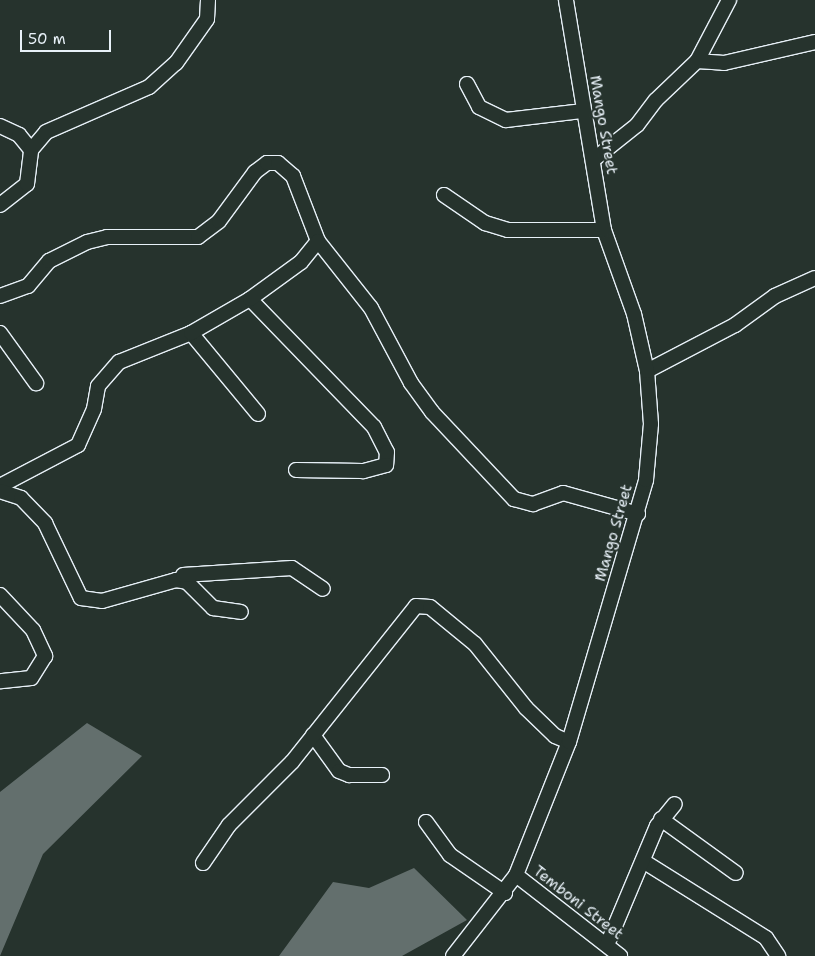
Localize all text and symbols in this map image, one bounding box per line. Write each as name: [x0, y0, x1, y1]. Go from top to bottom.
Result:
scale bar: [22, 20, 114, 52]
text: 50 m: [28, 29, 66, 49]
street label: Mango Street: [585, 74, 621, 176]
street label: Mango Street: [592, 482, 636, 584]
street label: Temboni Street: [529, 862, 627, 944]

